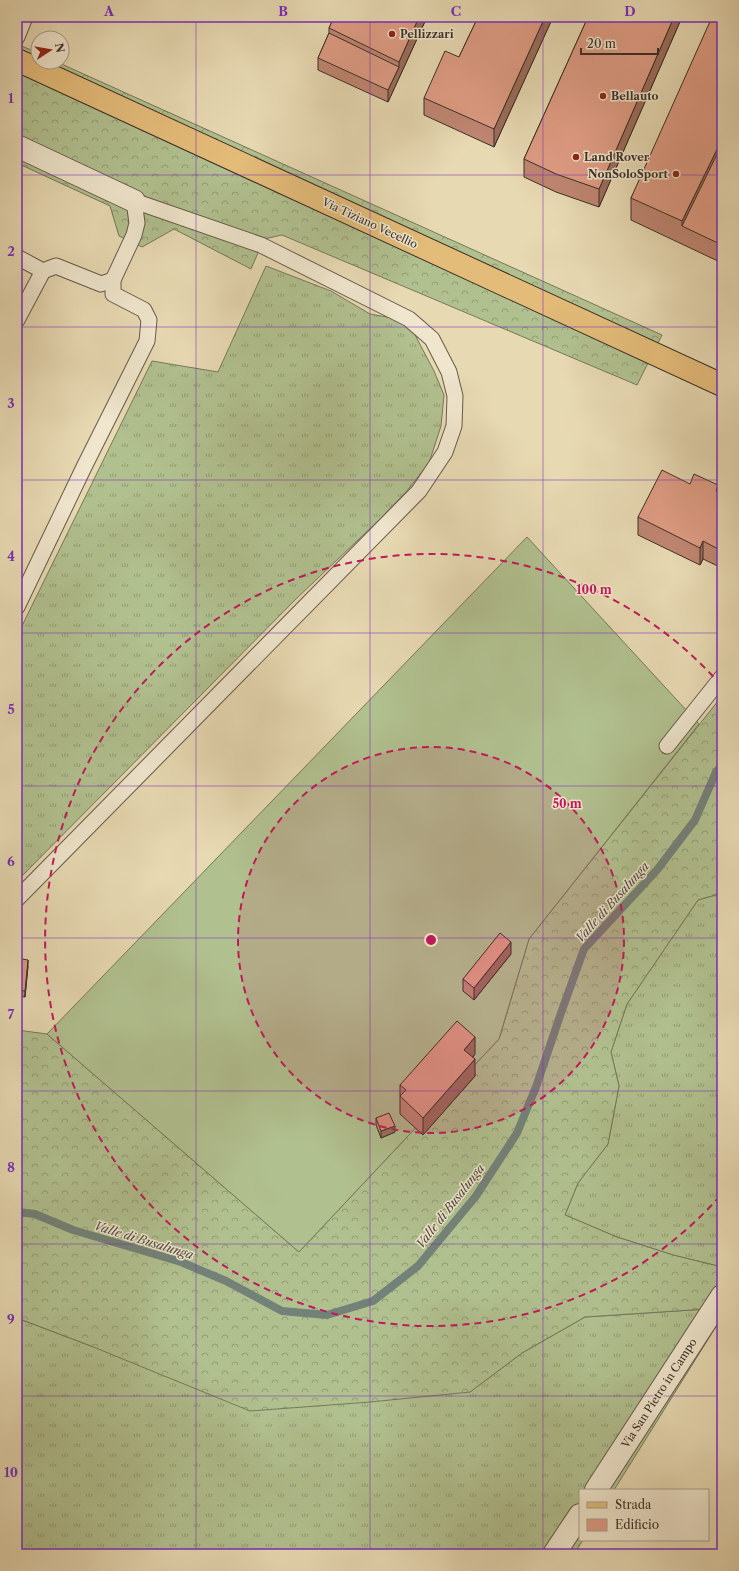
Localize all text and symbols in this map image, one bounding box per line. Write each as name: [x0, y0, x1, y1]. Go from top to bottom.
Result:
text: A: [103, 3, 115, 19]
text: B: [278, 3, 288, 19]
text: C: [451, 3, 461, 19]
text: D: [624, 3, 636, 19]
place label: Pellizzari: [400, 27, 454, 41]
marker: Pellizzari: [387, 29, 397, 39]
north arrow: [30, 30, 70, 70]
scale bar: [581, 30, 658, 56]
text: 20 m: [587, 36, 616, 51]
text: N: [52, 42, 68, 54]
place label: Bellauto: [611, 89, 659, 103]
text: 1: [8, 90, 14, 106]
marker: Bellauto: [598, 91, 608, 101]
place label: Land Rover: [584, 150, 650, 164]
marker: Land Rover: [571, 152, 581, 162]
place label: NonSoloSport: [588, 167, 669, 181]
marker: NonSoloSport: [671, 169, 681, 179]
street label: Via Tiziano Vecellio: [319, 194, 420, 251]
text: 2: [7, 243, 15, 259]
text: 3: [7, 395, 15, 411]
text: 4: [7, 548, 15, 564]
text: 100 m: [576, 582, 612, 597]
text: 5: [7, 701, 15, 717]
text: 50 m: [552, 796, 582, 811]
text: 6: [7, 853, 15, 869]
water label: Valle di Busalunga: [572, 859, 652, 945]
centre of rings: [424, 933, 438, 947]
text: 7: [8, 1006, 15, 1022]
text: 8: [7, 1159, 15, 1175]
water label: Valle di Busalunga: [412, 1161, 488, 1251]
water label: Valle di Busalunga: [93, 1218, 195, 1262]
text: 9: [7, 1311, 15, 1327]
street label: Via San Pietro in Campo: [618, 1335, 700, 1451]
text: 10: [4, 1464, 18, 1480]
legend: [579, 1489, 709, 1541]
text: Strada: [615, 1497, 652, 1512]
text: Edificio: [615, 1517, 659, 1532]

